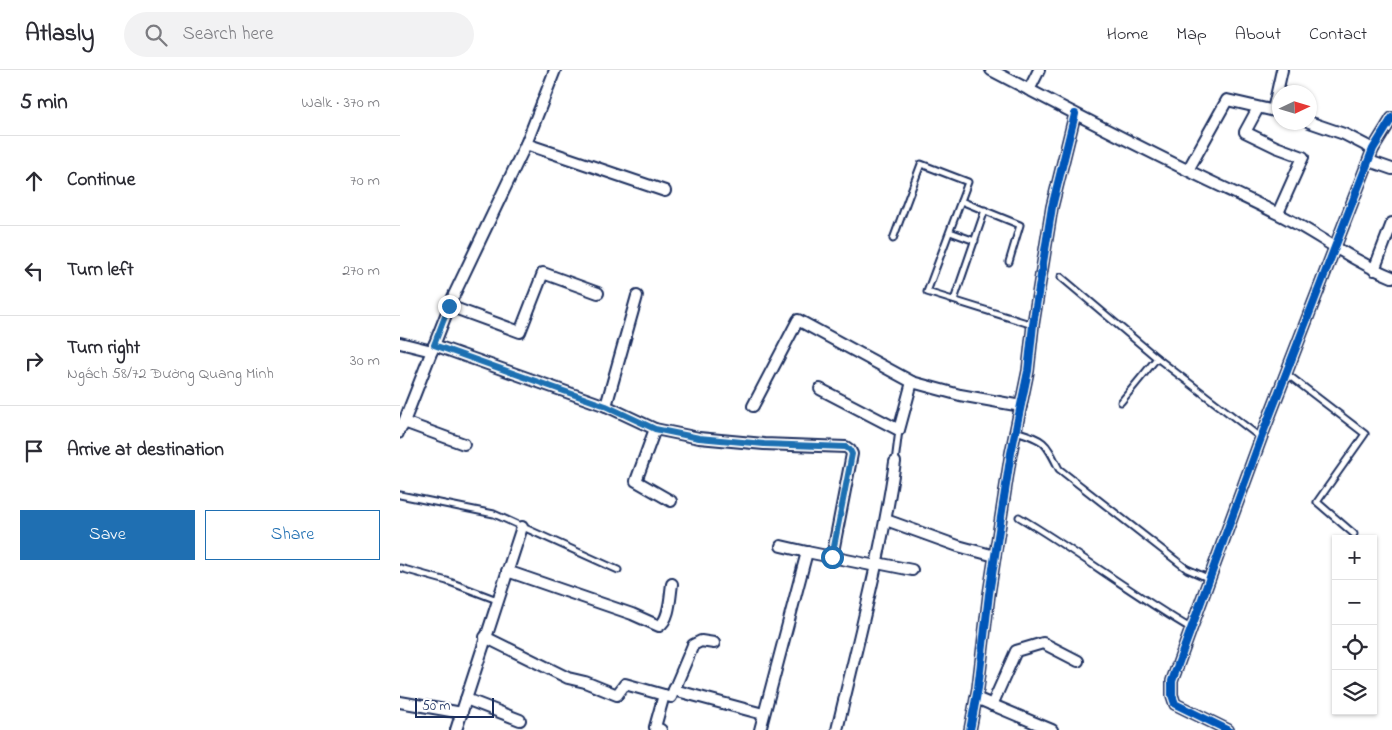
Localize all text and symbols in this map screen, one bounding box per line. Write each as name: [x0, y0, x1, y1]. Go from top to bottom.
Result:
search box: [124, 12, 474, 57]
text: Atlasly: [25, 17, 94, 52]
icon: search: [142, 21, 170, 49]
text: Search here: [182, 21, 273, 48]
text: Home: [1107, 22, 1148, 48]
text: Map: [1176, 22, 1207, 48]
text: About: [1235, 22, 1281, 48]
text: Contact: [1309, 22, 1367, 48]
north arrow: [1272, 85, 1317, 130]
text: 5 min: [20, 88, 68, 118]
text: Walk · 370 m: [301, 91, 380, 115]
icon: ahead: [20, 167, 48, 195]
text: Continue: [67, 167, 135, 194]
text: 70 m: [350, 169, 380, 193]
icon: left: [20, 257, 48, 285]
text: Turn left: [67, 257, 134, 284]
text: 270 m: [342, 259, 380, 283]
route end: [438, 295, 461, 318]
text: Turn right: [67, 335, 140, 362]
icon: right: [20, 347, 48, 375]
text: 30 m: [350, 349, 380, 373]
text: Ngách 58/72 Đường Quang Minh: [67, 362, 274, 386]
icon: arrive: [20, 437, 48, 465]
text: Arrive at destination: [67, 437, 224, 464]
button: Save: [20, 510, 195, 560]
button: Share: [205, 510, 380, 560]
map controls: [1332, 535, 1377, 715]
button: +: [1332, 535, 1377, 580]
route start: [821, 546, 844, 569]
button: −: [1332, 580, 1377, 625]
button: locate: [1332, 625, 1377, 670]
button: layers: [1332, 670, 1377, 715]
scale bar: [415, 695, 494, 718]
text: 50 m: [422, 696, 450, 717]

